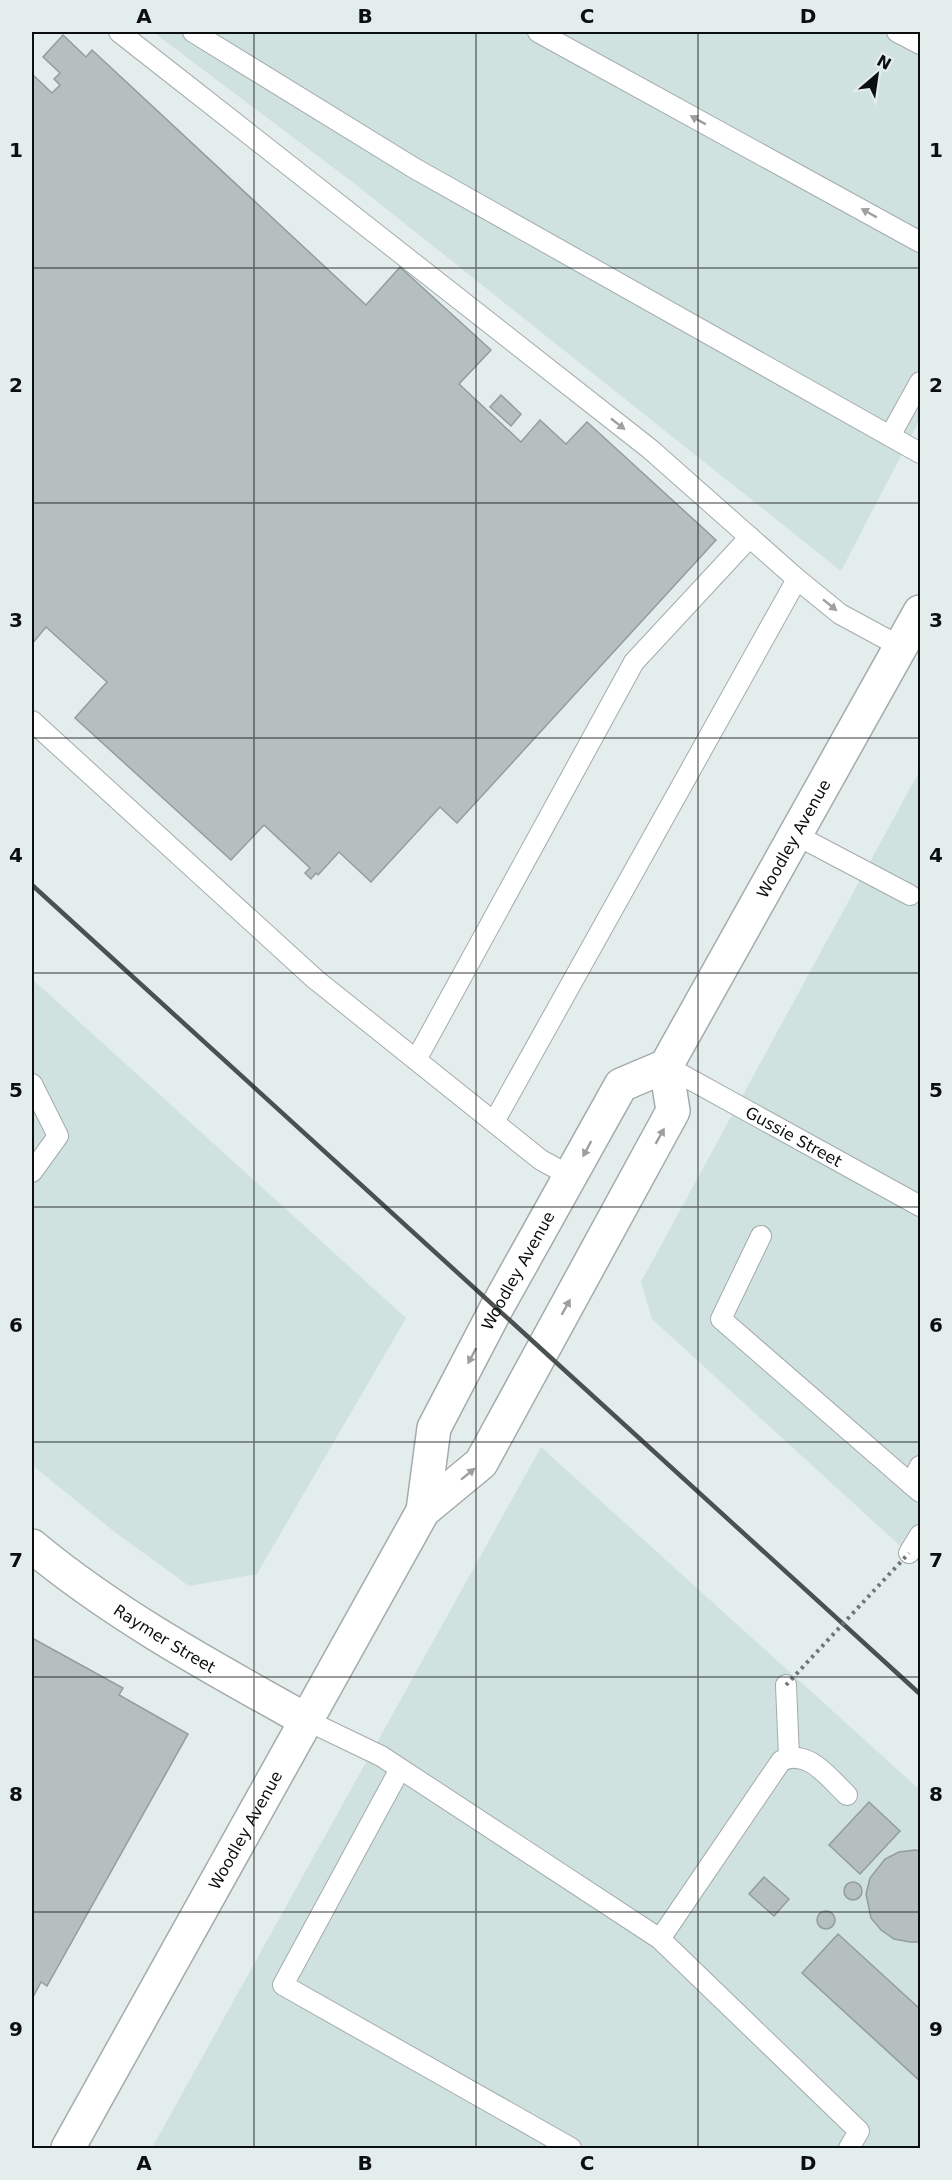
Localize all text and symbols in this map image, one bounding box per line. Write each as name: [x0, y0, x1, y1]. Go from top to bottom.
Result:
text: A: [136, 4, 152, 28]
text: B: [357, 4, 373, 28]
text: C: [580, 4, 594, 28]
text: D: [800, 4, 816, 28]
north arrow: [847, 45, 907, 105]
text: N: [874, 51, 894, 74]
one-way arrow: [690, 115, 707, 125]
text: 1: [9, 138, 23, 162]
text: 1: [929, 138, 943, 162]
one-way arrow: [860, 208, 877, 218]
text: 2: [9, 373, 23, 397]
text: 2: [929, 373, 943, 397]
one-way arrow: [611, 417, 626, 429]
one-way arrow: [822, 599, 838, 612]
text: 3: [9, 608, 23, 632]
text: 3: [929, 608, 943, 632]
street label: Woodley Avenue: [753, 776, 834, 901]
text: 4: [9, 843, 23, 867]
text: 4: [929, 843, 943, 867]
text: 5: [9, 1078, 23, 1102]
text: 5: [929, 1078, 943, 1102]
street label: Gussie Street: [742, 1103, 845, 1171]
one-way arrow: [655, 1127, 665, 1144]
one-way arrow: [582, 1141, 592, 1158]
street label: Woodley Avenue: [478, 1208, 559, 1333]
one-way arrow: [561, 1298, 571, 1315]
text: 6: [9, 1313, 23, 1337]
text: 6: [929, 1313, 943, 1337]
one-way arrow: [467, 1348, 477, 1365]
one-way arrow: [460, 1467, 476, 1480]
text: 7: [9, 1548, 23, 1572]
text: 7: [929, 1548, 943, 1572]
street label: Raymer Street: [110, 1600, 219, 1677]
street label: Woodley Avenue: [205, 1768, 286, 1893]
text: 8: [9, 1782, 23, 1806]
text: 8: [929, 1782, 943, 1806]
text: 9: [9, 2017, 23, 2041]
text: 9: [929, 2017, 943, 2041]
text: A: [136, 2151, 152, 2175]
text: B: [357, 2151, 373, 2175]
text: C: [580, 2151, 594, 2175]
text: D: [800, 2151, 816, 2175]

